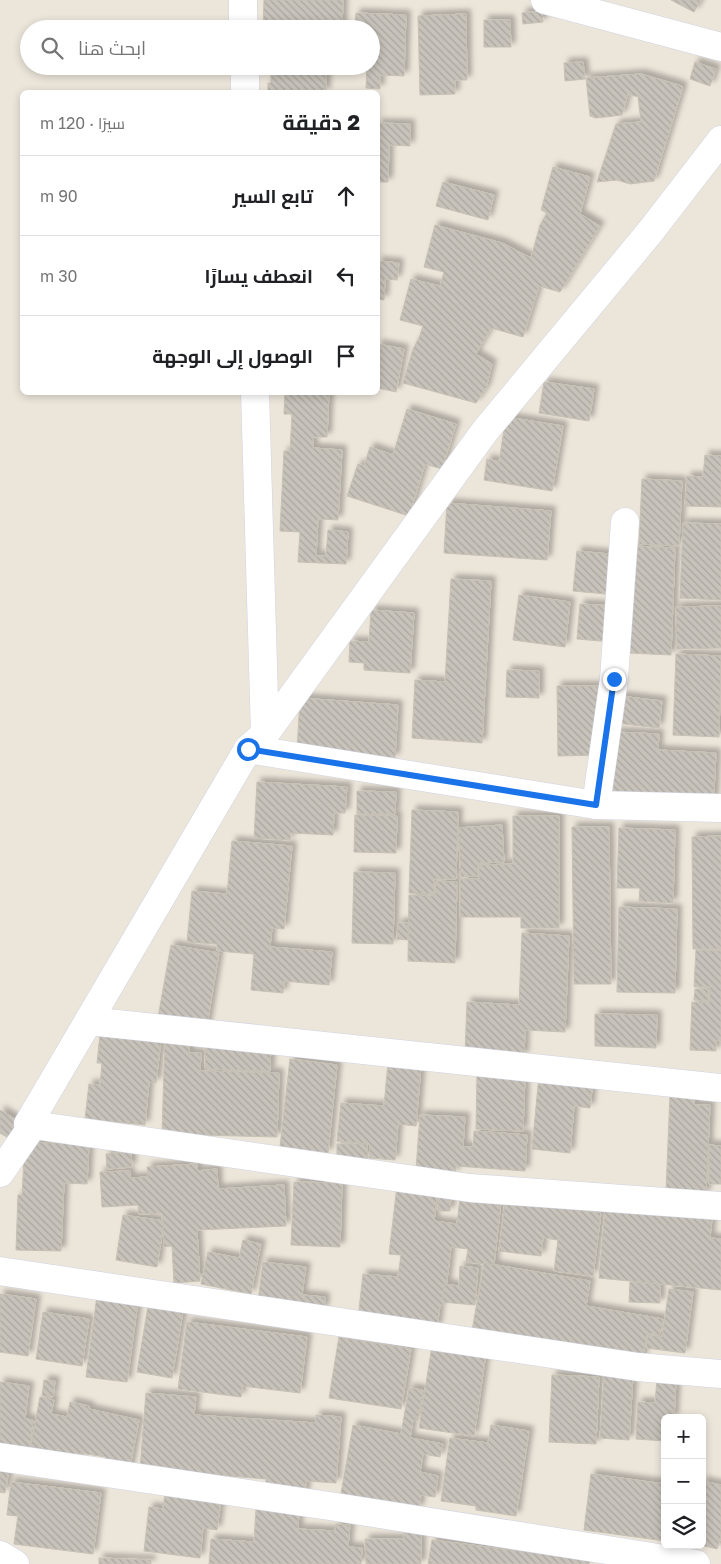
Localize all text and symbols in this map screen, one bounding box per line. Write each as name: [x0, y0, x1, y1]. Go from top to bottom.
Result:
search box: [20, 20, 380, 75]
icon: search: [38, 34, 66, 62]
text: ابحث هنا: [78, 36, 146, 59]
text: 2 دقيقة: [283, 109, 360, 135]
text: سيرًا · 120 m: [40, 113, 125, 133]
icon: ahead: [332, 182, 360, 210]
text: تابع السير: [233, 184, 313, 207]
text: 90 m: [40, 186, 78, 206]
icon: left: [332, 262, 360, 290]
text: انعطف يسارًا: [205, 264, 313, 287]
text: 30 m: [40, 266, 77, 286]
icon: arrive: [332, 342, 360, 370]
text: الوصول إلى الوجهة: [152, 344, 313, 367]
route end: [603, 668, 626, 691]
route start: [237, 738, 260, 761]
map controls: [661, 1414, 706, 1549]
button: +: [661, 1414, 706, 1459]
button: −: [661, 1459, 706, 1504]
button: layers: [661, 1504, 706, 1549]

